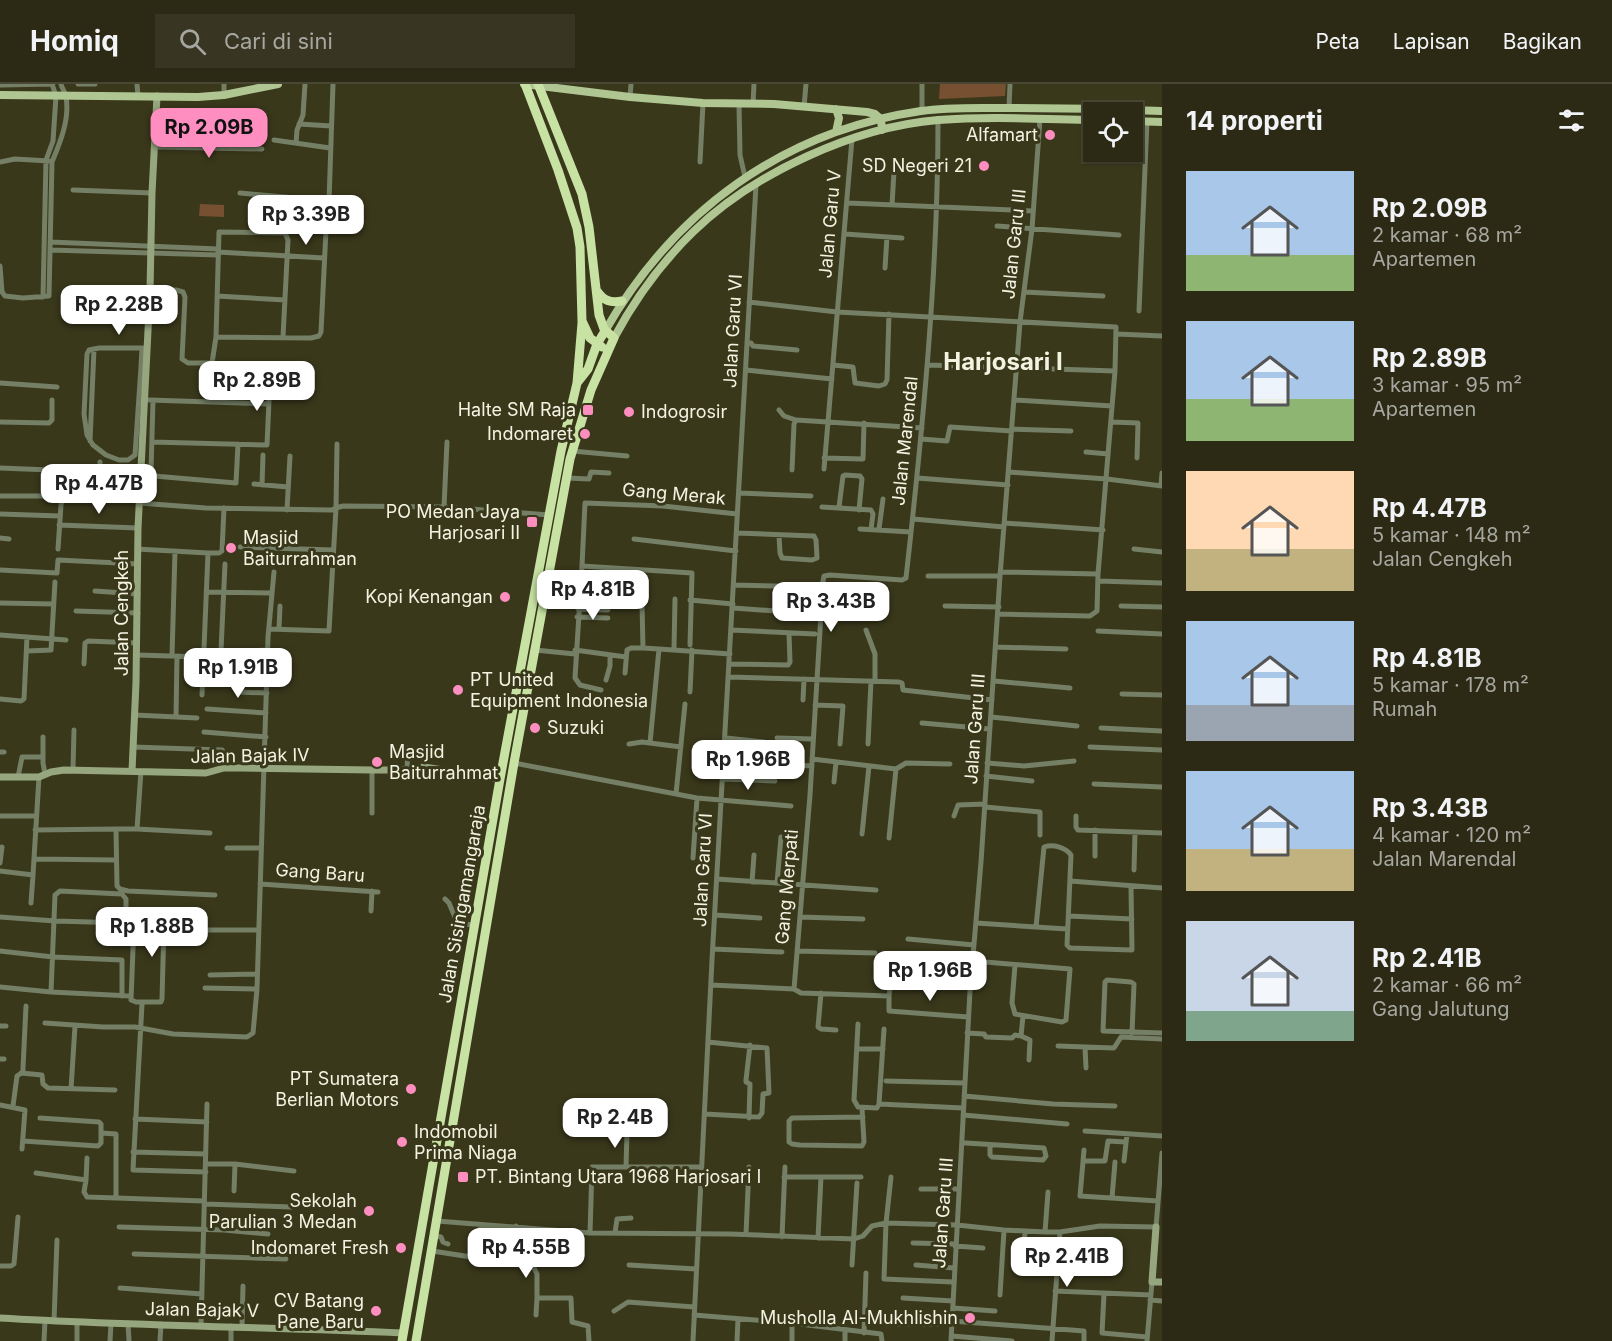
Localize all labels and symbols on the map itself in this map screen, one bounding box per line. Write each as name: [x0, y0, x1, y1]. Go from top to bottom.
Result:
pin: Rp 2.09B: [147, 108, 271, 159]
place label: Alfamart: [966, 124, 1038, 145]
marker: Alfamart: [1043, 128, 1057, 142]
place label: SD Negeri 21: [862, 155, 972, 176]
marker: SD Negeri 21: [977, 159, 991, 173]
street label: Jalan Garu V: [814, 169, 845, 279]
street label: Jalan Garu III: [997, 188, 1030, 300]
pin: Rp 3.39B: [244, 195, 368, 246]
street label: Jalan Garu VI: [719, 274, 746, 388]
pin: Rp 2.28B: [57, 285, 181, 336]
district label: Harjosari I: [943, 347, 1063, 376]
pin: Rp 2.89B: [195, 361, 319, 412]
street label: Jalan Marendal: [887, 375, 922, 507]
place label: Halte SM Raja: [458, 399, 576, 420]
place label: Indogrosir: [641, 401, 727, 422]
marker: Halte SM Raja: [581, 403, 595, 417]
marker: Indogrosir: [622, 405, 636, 419]
place label: Indomaret: [487, 423, 573, 444]
marker: Indomaret: [578, 427, 592, 441]
pin: Rp 4.47B: [37, 464, 161, 515]
street label: Gang Merak: [621, 479, 727, 508]
place label: PO Medan Jaya Harjosari II: [386, 501, 520, 543]
marker: PO Medan Jaya Harjosari II: [525, 515, 539, 529]
place label: Masjid Baiturrahman: [243, 527, 357, 569]
marker: Masjid Baiturrahman: [224, 541, 238, 555]
street label: Jalan Cengkeh: [111, 550, 132, 676]
pin: Rp 4.81B: [531, 570, 655, 621]
pin: Rp 3.43B: [769, 582, 893, 633]
place label: Kopi Kenangan: [365, 586, 493, 607]
marker: Kopi Kenangan: [498, 590, 512, 604]
pin: Rp 1.91B: [176, 648, 300, 699]
place label: PT United Equipment Indonesia: [470, 669, 648, 711]
street label: Jalan Garu III: [960, 673, 989, 785]
marker: PT United Equipment Indonesia: [451, 683, 465, 697]
place label: Suzuki: [547, 717, 604, 738]
marker: Suzuki: [528, 721, 542, 735]
pin: Rp 1.96B: [686, 740, 810, 791]
place label: Masjid Baiturrahmat: [389, 741, 498, 783]
street label: Jalan Bajak IV: [190, 744, 310, 767]
marker: Masjid Baiturrahmat: [370, 755, 384, 769]
street label: Jalan Sisingamangaraja: [434, 803, 489, 1005]
street label: Jalan Garu VI: [689, 813, 716, 927]
street label: Gang Merpati: [771, 828, 802, 945]
street label: Gang Baru: [275, 859, 365, 886]
pin: Rp 1.88B: [90, 907, 214, 958]
pin: Rp 1.96B: [868, 951, 992, 1002]
place label: PT Sumatera Berlian Motors: [275, 1068, 399, 1110]
marker: PT Sumatera Berlian Motors: [404, 1082, 418, 1096]
pin: Rp 2.4B: [560, 1098, 670, 1149]
place label: Indomobil Prima Niaga: [414, 1121, 517, 1163]
marker: Indomobil Prima Niaga: [395, 1135, 409, 1149]
street label: Jalan Garu III: [928, 1157, 957, 1269]
place label: PT. Bintang Utara 1968 Harjosari I: [475, 1166, 761, 1187]
marker: PT. Bintang Utara 1968 Harjosari I: [456, 1170, 470, 1184]
place label: Sekolah Parulian 3 Medan: [209, 1190, 357, 1232]
marker: Sekolah Parulian 3 Medan: [362, 1204, 376, 1218]
pin: Rp 4.55B: [464, 1228, 588, 1279]
place label: Indomaret Fresh: [251, 1237, 389, 1258]
pin: Rp 2.41B: [1005, 1237, 1129, 1288]
marker: Indomaret Fresh: [394, 1241, 408, 1255]
place label: CV Batang Pane Baru: [274, 1290, 364, 1332]
street label: Jalan Bajak V: [145, 1298, 259, 1321]
marker: CV Batang Pane Baru: [369, 1304, 383, 1318]
place label: Musholla Al-Mukhlishin: [760, 1307, 958, 1328]
marker: Musholla Al-Mukhlishin: [963, 1311, 977, 1325]

